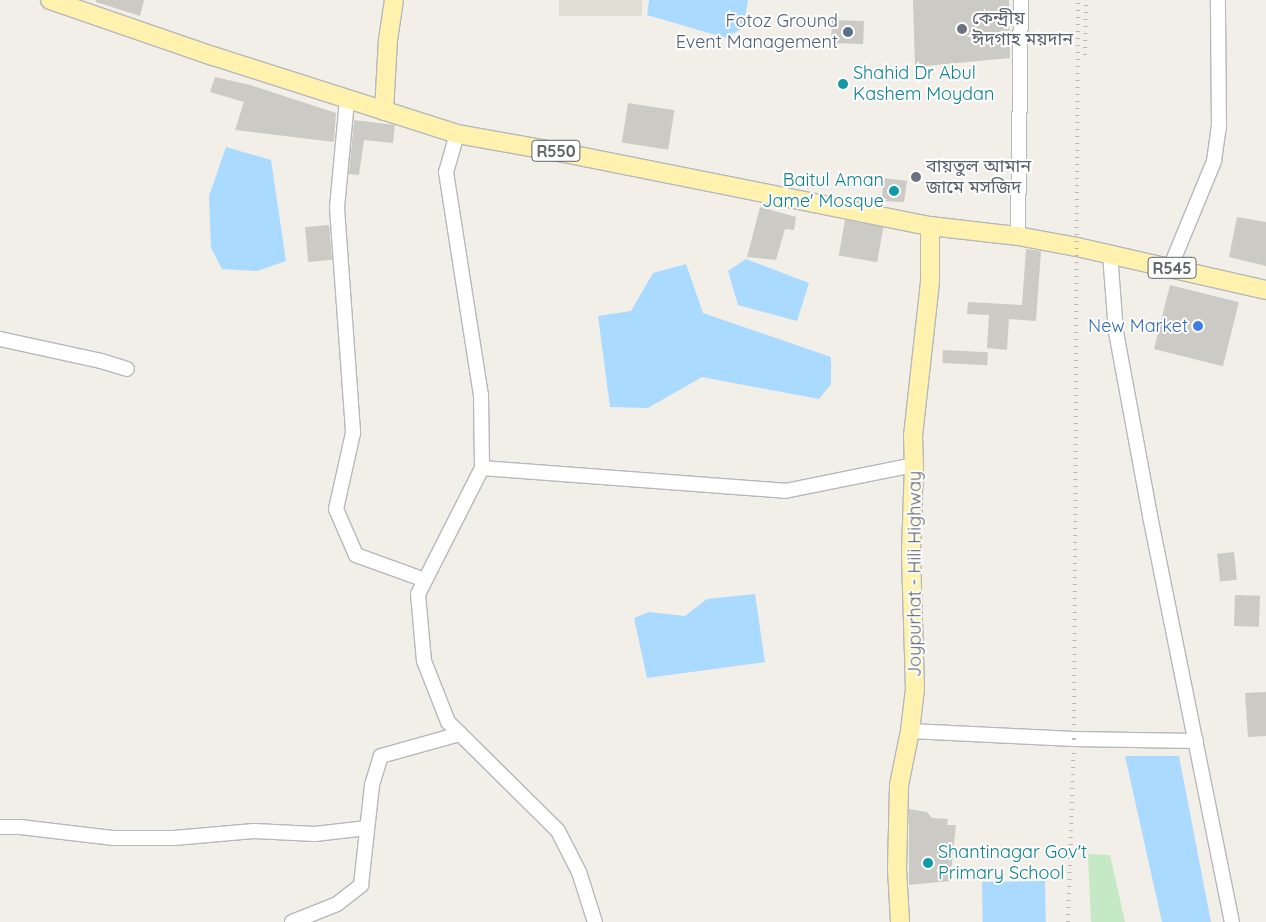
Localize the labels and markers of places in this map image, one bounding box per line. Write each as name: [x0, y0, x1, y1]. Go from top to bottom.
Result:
place label: কেন্দ্রীয় ঈদগাহ ময়দান: [972, 8, 1073, 50]
place label: Fotoz Ground Event Management: [676, 11, 838, 54]
marker: কেন্দ্রীয় ঈদগাহ ময়দান: [956, 23, 968, 35]
marker: Fotoz Ground Event Management: [842, 26, 854, 38]
place label: Shahid Dr Abul Kashem Moydan: [853, 63, 994, 106]
marker: Shahid Dr Abul Kashem Moydan: [837, 78, 849, 90]
place label: বায়তুল আমান জামে মসজিদ: [926, 156, 1031, 198]
place label: Baitul Aman Jame' Mosque: [762, 170, 884, 212]
marker: বায়তুল আমান জামে মসজিদ: [910, 171, 922, 183]
marker: Baitul Aman Jame' Mosque: [888, 185, 900, 197]
place label: New Market: [1088, 315, 1188, 337]
marker: New Market: [1192, 320, 1204, 332]
place label: Shantinagar Gov't Primary School: [938, 842, 1087, 884]
marker: Shantinagar Gov't Primary School: [922, 857, 934, 869]

